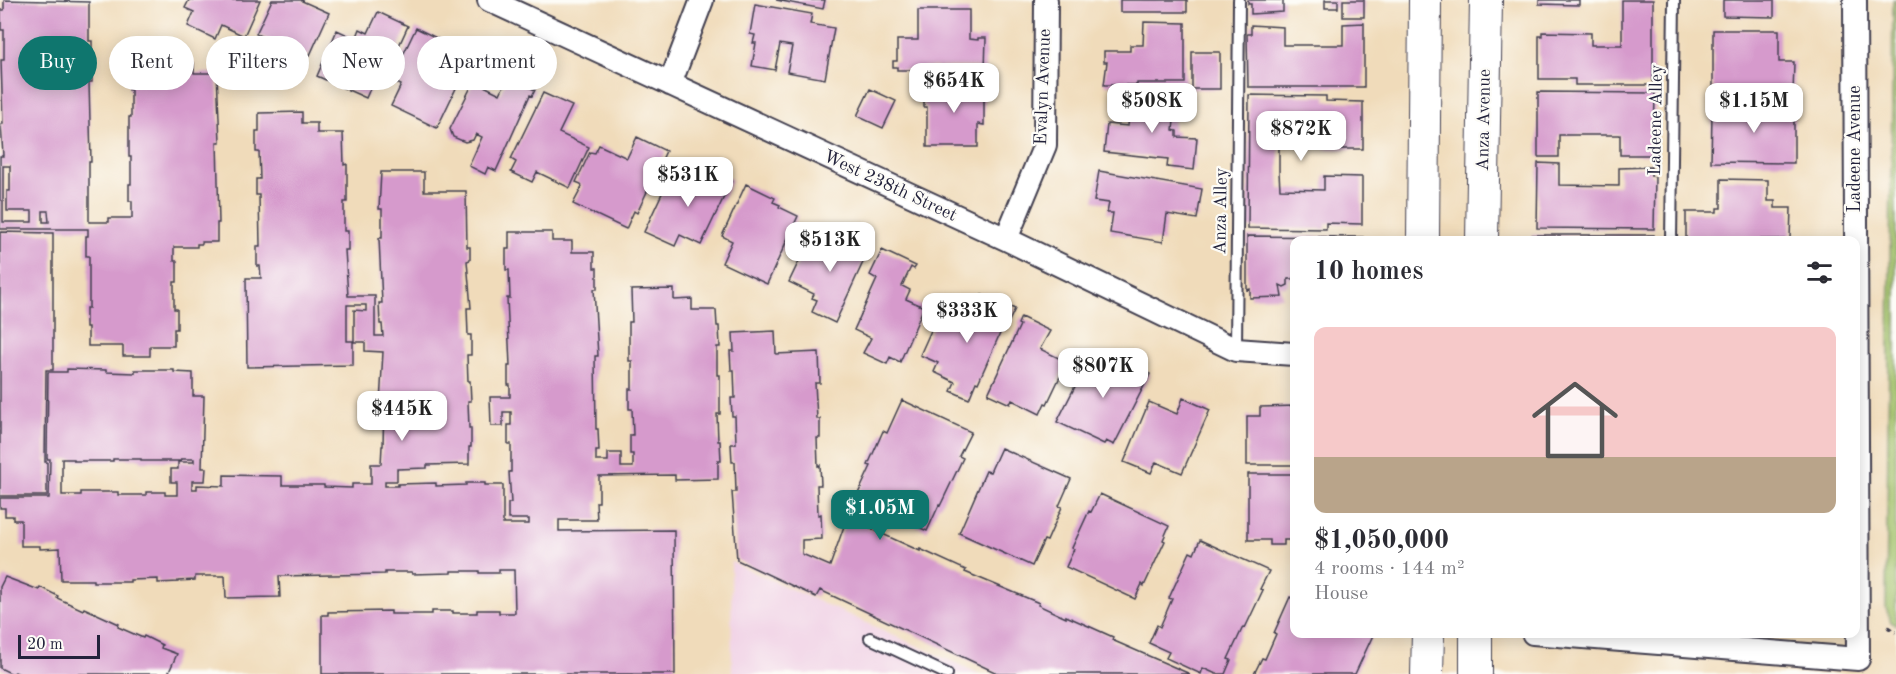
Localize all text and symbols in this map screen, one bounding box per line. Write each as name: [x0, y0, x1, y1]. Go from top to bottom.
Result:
street label: Evalyn Avenue: [1032, 28, 1054, 146]
chip: Buy: [18, 36, 97, 90]
chip: Rent: [109, 36, 194, 90]
chip: Filters: [206, 36, 309, 90]
chip: New: [321, 36, 405, 90]
chip: Apartment: [417, 36, 557, 90]
pin: $654K: [912, 63, 996, 114]
street label: Ladeene Alley: [1646, 64, 1666, 176]
street label: Anza Avenue: [1474, 69, 1494, 171]
text: $654K: [923, 72, 985, 92]
pin: $508K: [1110, 83, 1194, 134]
pin: $1.15M: [1705, 83, 1803, 134]
street label: Ladeene Avenue: [1846, 85, 1864, 213]
text: $508K: [1121, 92, 1183, 112]
text: $1.15M: [1719, 92, 1789, 112]
pin: $872K: [1259, 111, 1343, 162]
text: $872K: [1270, 120, 1332, 140]
street label: West 238th Street: [820, 147, 960, 225]
pin: $531K: [646, 157, 730, 208]
text: $531K: [657, 166, 719, 186]
street label: Anza Alley: [1211, 167, 1231, 254]
pin: $513K: [788, 222, 872, 273]
text: $513K: [799, 231, 861, 251]
icon: filters: [1803, 256, 1836, 289]
text: 10 homes: [1314, 259, 1423, 285]
pin: $333K: [925, 293, 1009, 344]
text: $333K: [936, 302, 998, 322]
pin: $807K: [1061, 348, 1145, 399]
text: $807K: [1072, 357, 1134, 377]
icon: home: [1521, 366, 1629, 474]
pin: $445K: [360, 391, 444, 442]
text: $445K: [371, 400, 433, 420]
pin: $1.05M: [831, 490, 929, 541]
text: $1.05M: [845, 499, 915, 519]
text: $1,050,000: [1314, 528, 1449, 554]
text: 4 rooms · 144 m²: [1314, 559, 1464, 579]
text: House: [1314, 584, 1368, 604]
scale bar: [18, 632, 100, 660]
text: 20 m: [27, 637, 63, 653]

